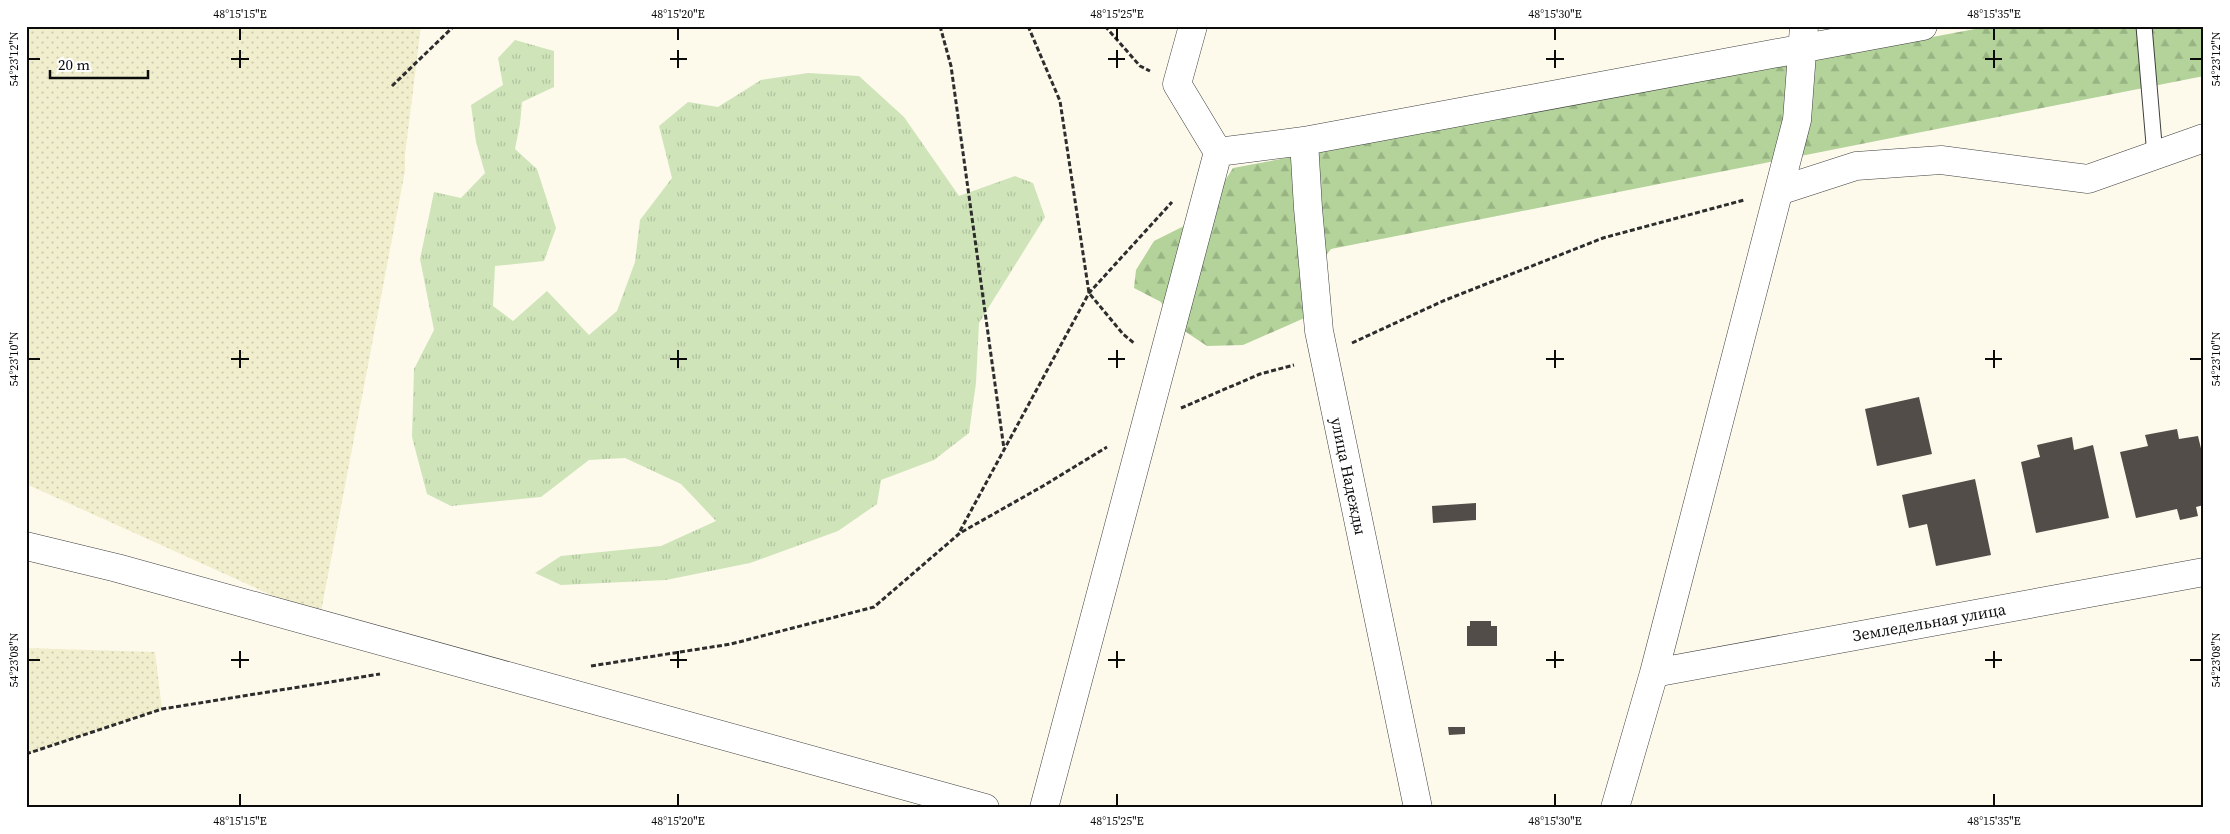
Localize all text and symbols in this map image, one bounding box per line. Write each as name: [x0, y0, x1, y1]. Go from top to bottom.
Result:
text: 48°15'15"E: [213, 6, 267, 22]
text: 48°15'20"E: [651, 6, 705, 22]
text: 48°15'25"E: [1090, 6, 1144, 22]
text: 48°15'30"E: [1528, 6, 1582, 22]
text: 48°15'35"E: [1967, 6, 2021, 22]
text: 54°23'12"N: [6, 31, 22, 87]
text: 54°23'12"N: [2208, 31, 2224, 87]
scale bar: [50, 48, 148, 80]
text: 20 m: [58, 54, 90, 75]
text: 54°23'10"N: [6, 331, 22, 387]
text: 54°23'10"N: [2208, 331, 2224, 387]
street label: улица Надежды: [1326, 415, 1372, 537]
street label: Земледельная улица: [1851, 598, 2008, 646]
text: 54°23'08"N: [6, 632, 22, 688]
text: 54°23'08"N: [2208, 632, 2224, 688]
text: 48°15'15"E: [213, 813, 267, 829]
text: 48°15'20"E: [651, 813, 705, 829]
text: 48°15'25"E: [1090, 813, 1144, 829]
text: 48°15'30"E: [1528, 813, 1582, 829]
text: 48°15'35"E: [1967, 813, 2021, 829]

